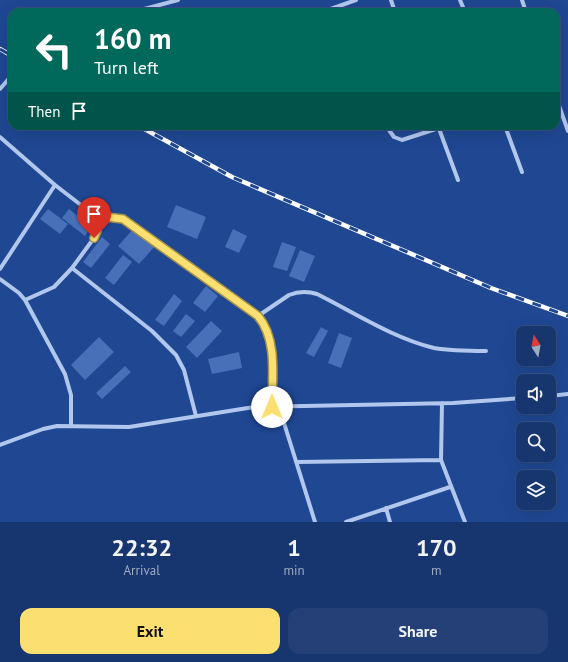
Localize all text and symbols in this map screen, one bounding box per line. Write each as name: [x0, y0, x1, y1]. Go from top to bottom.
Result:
text: 160 m: [94, 20, 171, 57]
icon: left: [28, 24, 80, 76]
text: Turn left: [94, 56, 159, 79]
icon: arrive: [68, 100, 90, 122]
text: Then: [28, 102, 60, 121]
pin: [77, 197, 111, 238]
icon: arrive: [83, 203, 105, 225]
north arrow: [516, 326, 556, 366]
map controls: [516, 326, 556, 510]
button: sound: [516, 374, 556, 414]
position arrow: [251, 386, 293, 428]
button: search: [516, 422, 556, 462]
button: layers: [516, 470, 556, 510]
text: 22:32: [111, 532, 172, 563]
text: 1: [287, 532, 301, 563]
text: 170: [416, 532, 457, 563]
text: Arrival: [124, 562, 160, 579]
text: min: [283, 562, 305, 579]
text: m: [431, 562, 442, 579]
button: Exit: [20, 608, 280, 654]
button: Share: [288, 608, 548, 654]

